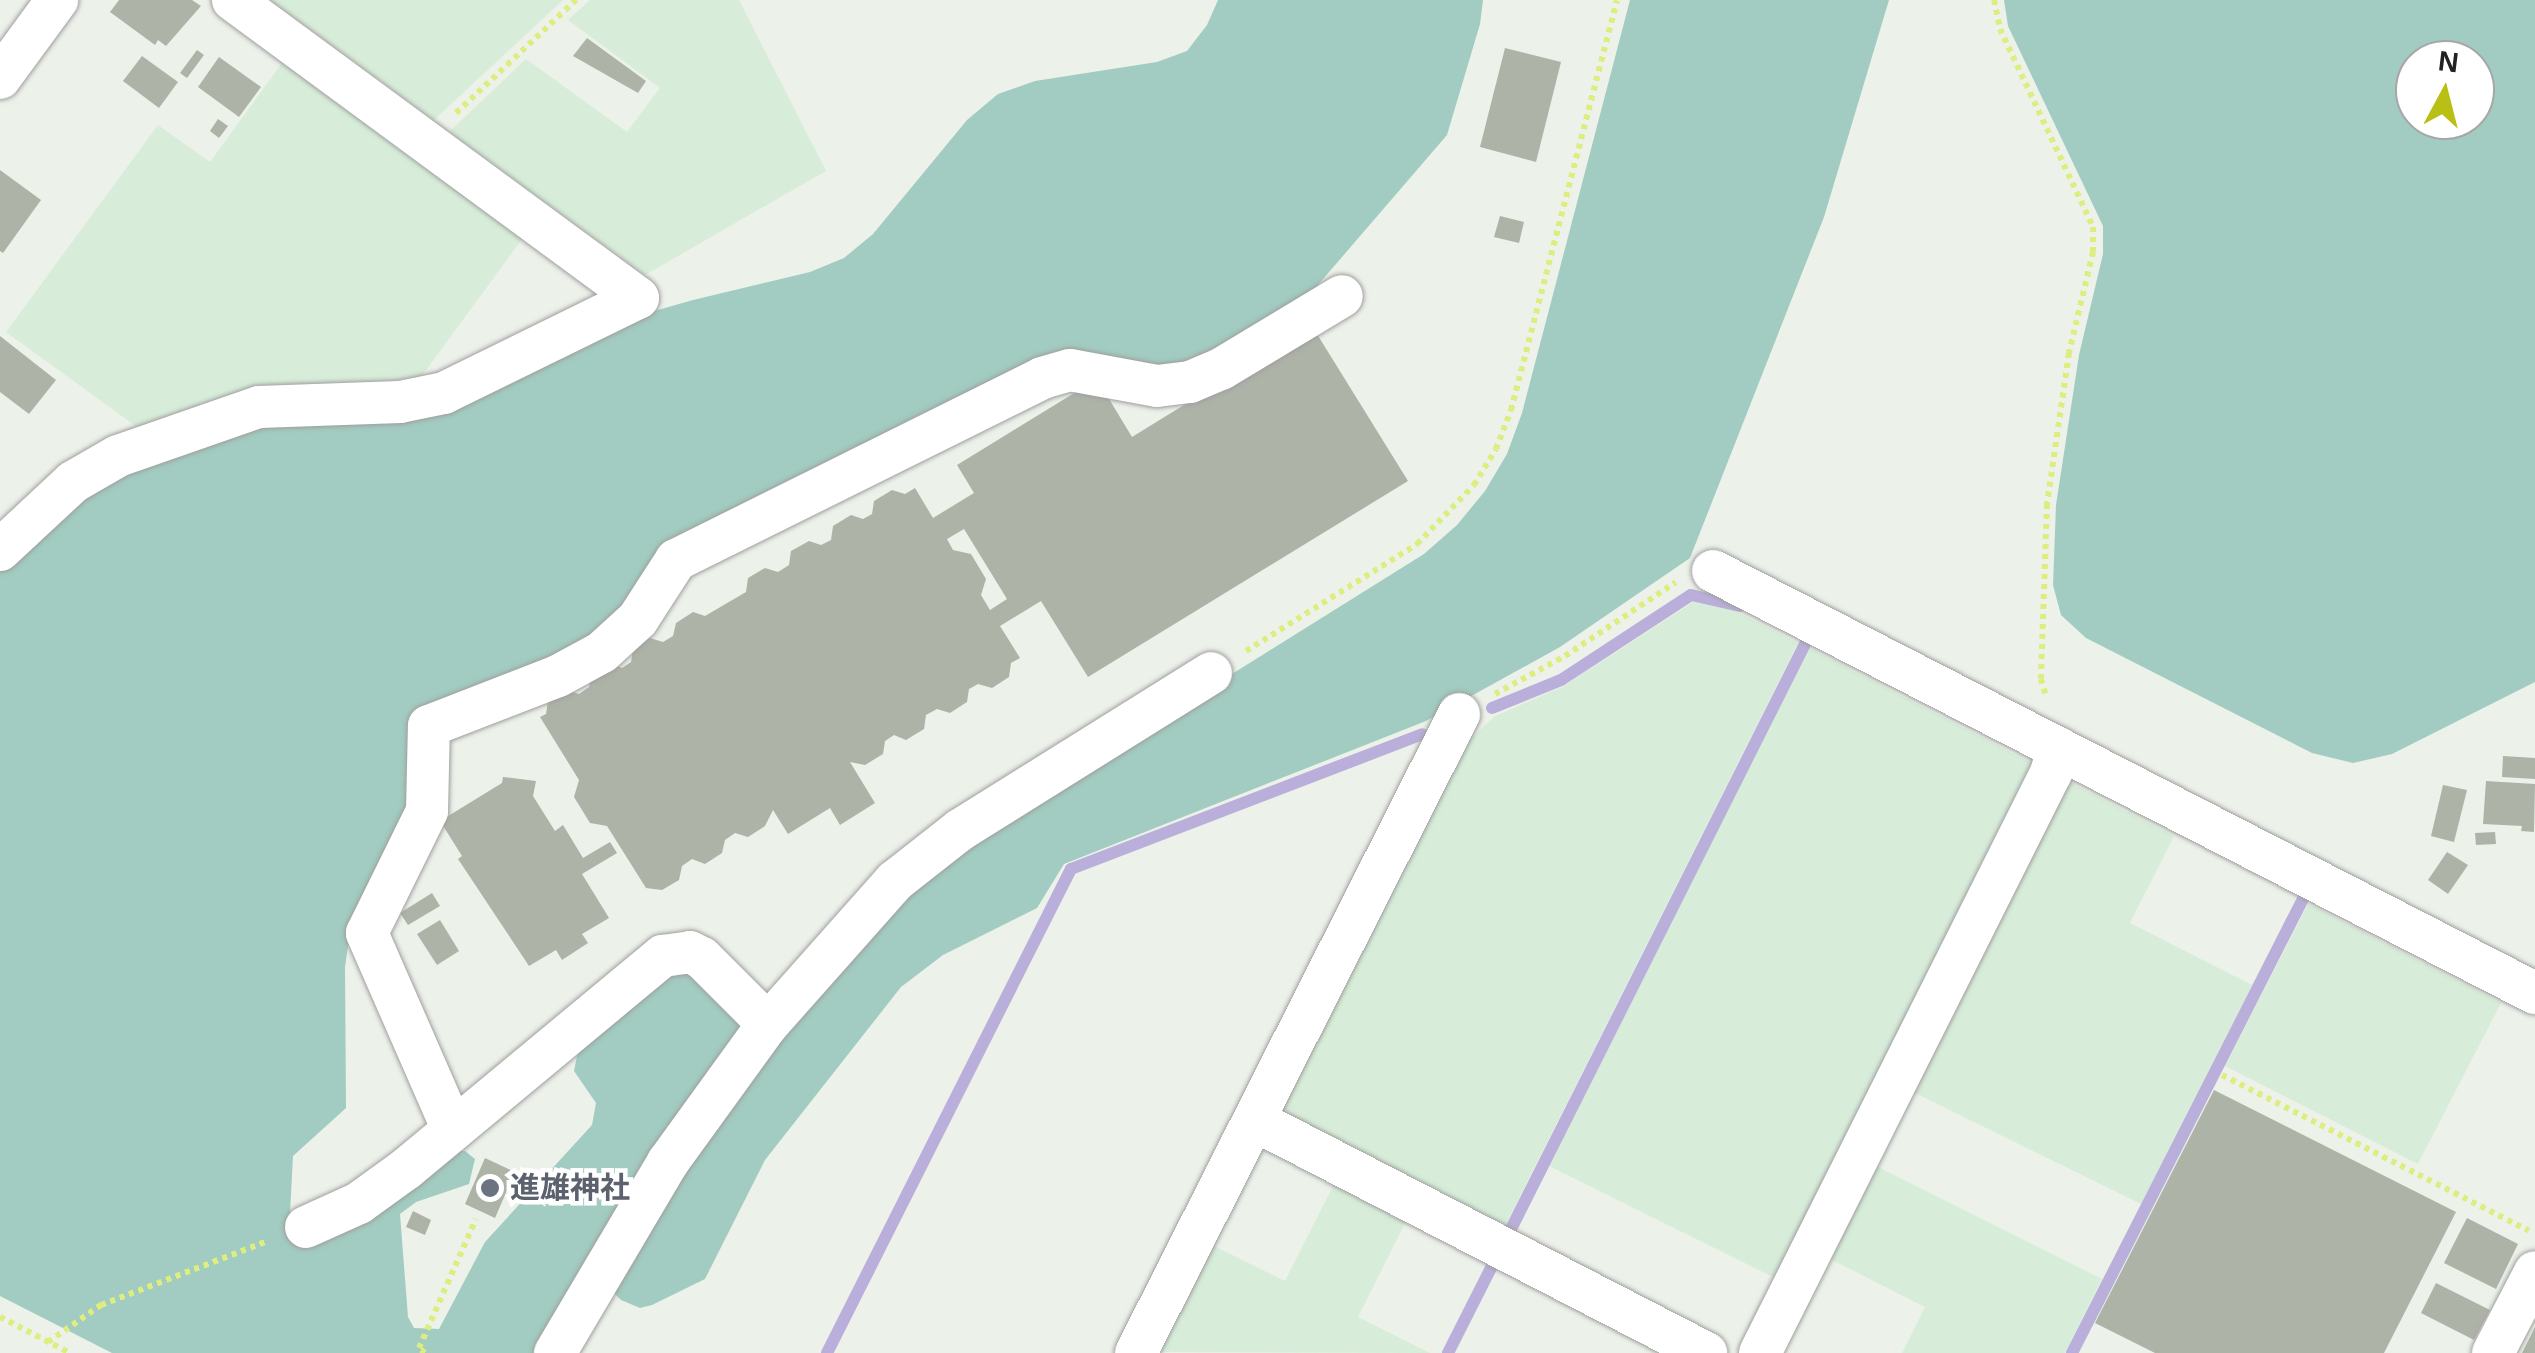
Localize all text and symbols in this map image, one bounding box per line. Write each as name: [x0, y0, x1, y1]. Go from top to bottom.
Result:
north arrow: [2395, 40, 2495, 140]
text: N: [2437, 45, 2460, 78]
place label: 進雄神社: [510, 1170, 630, 1206]
marker: 進雄神社: [479, 1177, 501, 1199]

